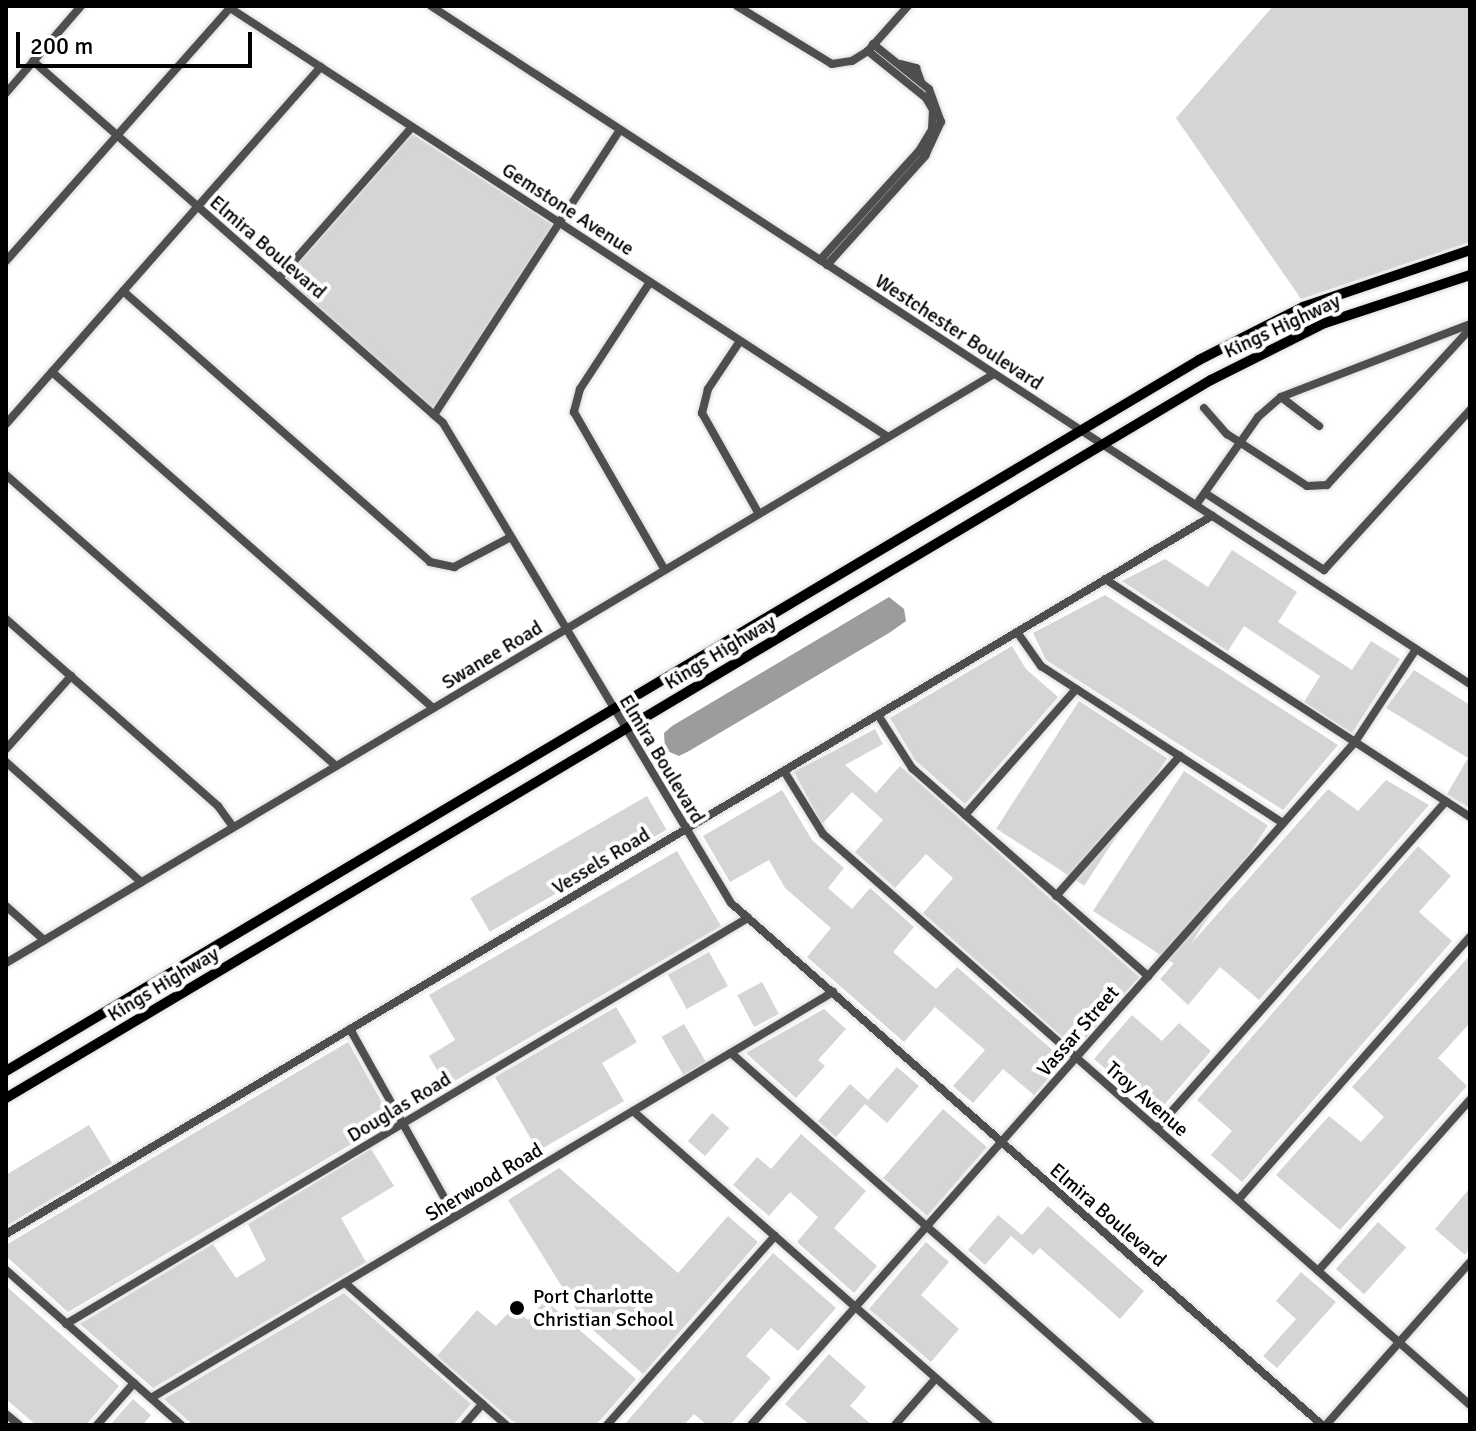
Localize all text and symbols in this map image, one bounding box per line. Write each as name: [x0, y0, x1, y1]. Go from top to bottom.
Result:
scale bar: [20, 16, 256, 66]
text: 200 m: [30, 31, 93, 61]
street label: Gemstone Avenue: [497, 157, 639, 261]
street label: Elmira Boulevard: [205, 190, 331, 304]
street label: Westchester Boulevard: [871, 269, 1047, 395]
street label: Kings Highway: [1220, 289, 1344, 363]
street label: Kings Highway: [660, 609, 780, 695]
street label: Swanee Road: [437, 616, 547, 694]
street label: Elmira Boulevard: [614, 690, 710, 828]
street label: Vessels Road: [548, 822, 654, 900]
street label: Kings Highway: [103, 941, 223, 1027]
street label: Vassar Street: [1032, 981, 1124, 1081]
street label: Troy Avenue: [1101, 1056, 1193, 1142]
street label: Douglas Road: [343, 1067, 455, 1147]
street label: Sherwood Road: [421, 1138, 547, 1226]
street label: Elmira Boulevard: [1045, 1158, 1171, 1272]
place label: Port Charlotte Christian School: [533, 1284, 674, 1331]
marker: Port Charlotte Christian School: [508, 1299, 526, 1317]

